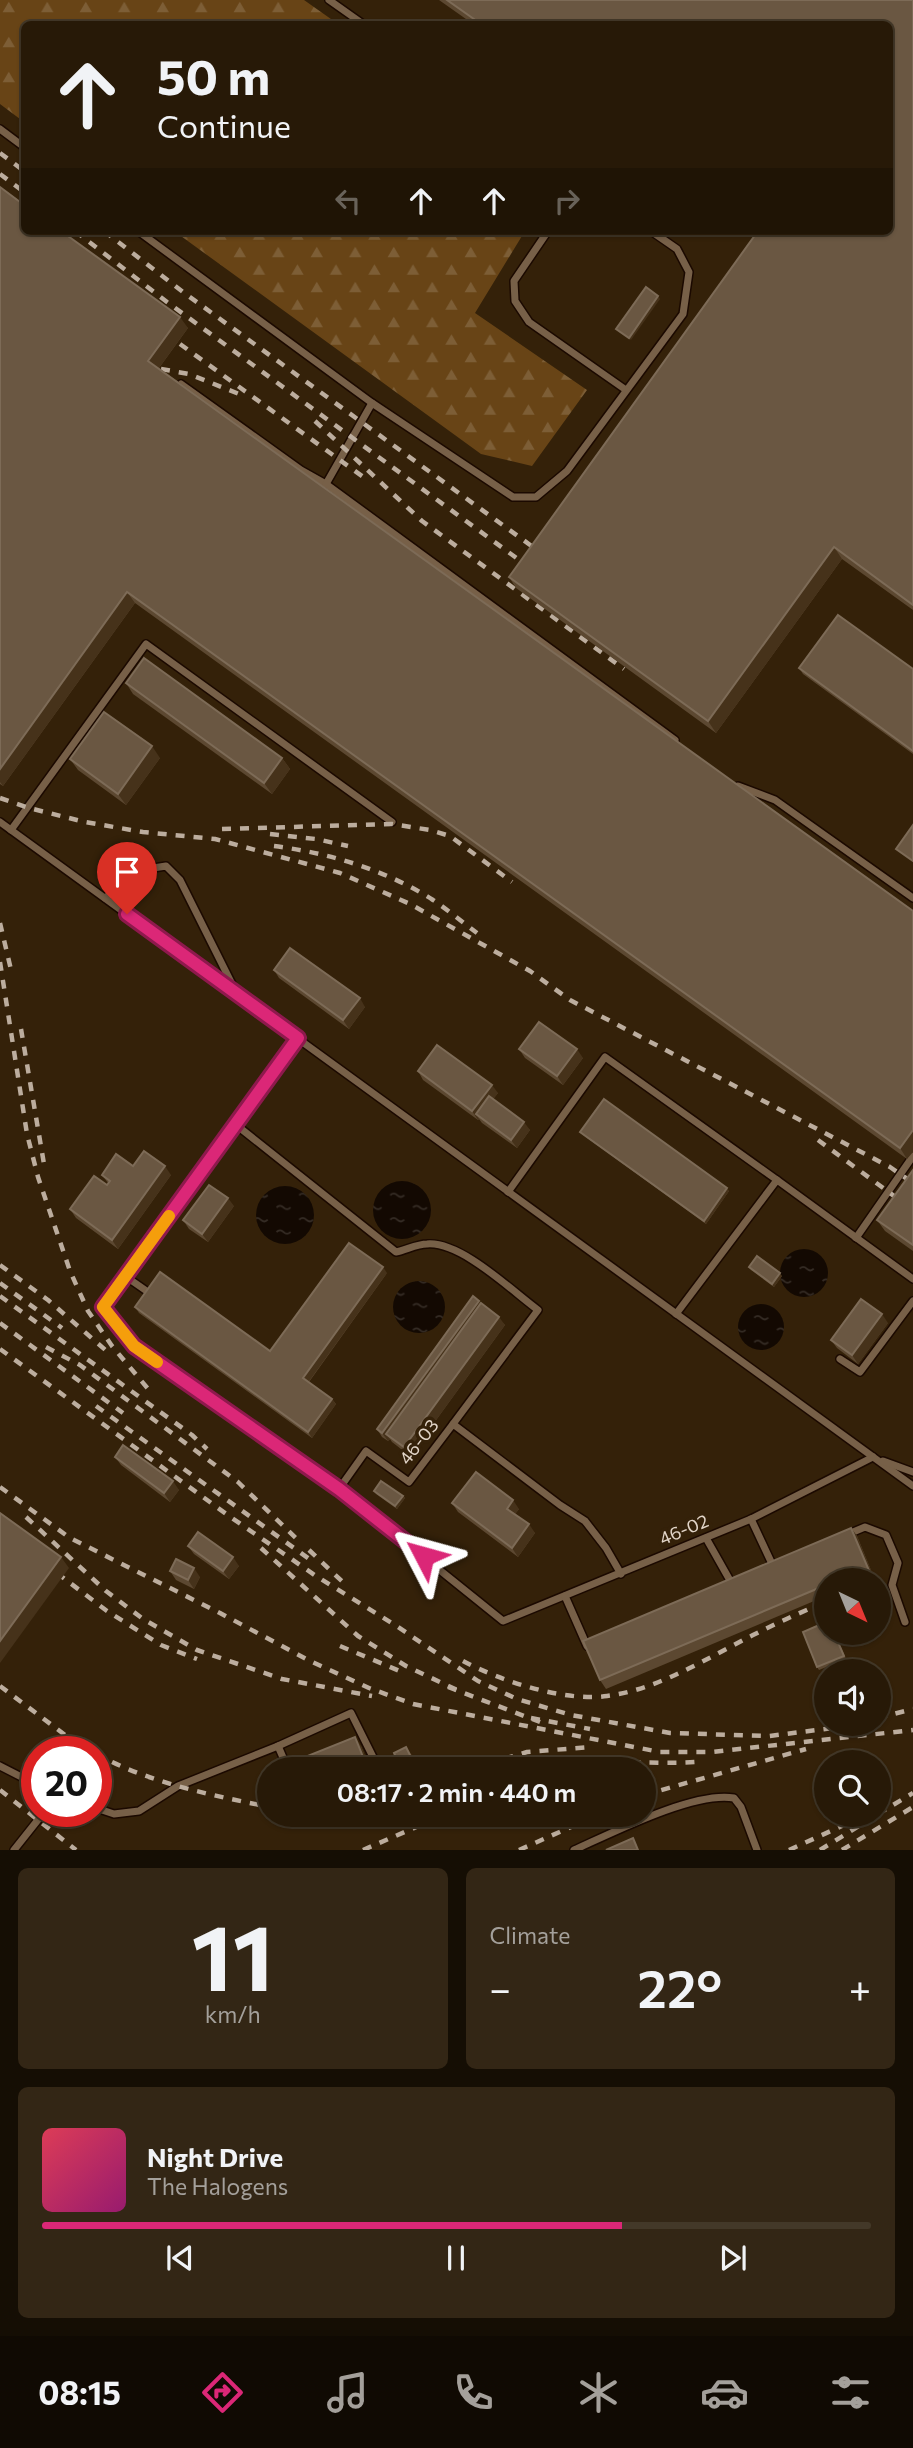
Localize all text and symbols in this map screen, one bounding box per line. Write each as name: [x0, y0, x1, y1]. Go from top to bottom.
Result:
text: 50 m: [157, 45, 270, 105]
icon: ahead: [42, 49, 133, 140]
text: Continue: [157, 105, 291, 145]
icon: left: [329, 182, 367, 220]
icon: ahead: [402, 182, 440, 220]
icon: ahead: [475, 182, 513, 220]
icon: right: [548, 182, 586, 220]
pin: [97, 842, 157, 914]
icon: arrive: [108, 853, 146, 891]
street label: 46-03: [394, 1414, 443, 1468]
street label: 46-02: [656, 1509, 711, 1549]
position arrow: [387, 1519, 461, 1593]
north arrow: [814, 1568, 891, 1645]
map controls: [814, 1568, 891, 1827]
button: sound: [814, 1659, 891, 1736]
speed limit sign: 20: [21, 1736, 112, 1827]
button: search: [814, 1750, 891, 1827]
text: 08:17 · 2 min · 440 m: [337, 1776, 576, 1807]
text: 11: [192, 1898, 274, 2010]
text: Climate: [490, 1921, 571, 1949]
text: 22°: [638, 1955, 722, 2019]
text: −: [490, 1964, 511, 2011]
text: +: [849, 1964, 871, 2011]
text: km/h: [205, 2000, 261, 2028]
text: Night Drive: [147, 2141, 283, 2172]
text: The Halogens: [147, 2172, 288, 2200]
icon: previous: [161, 2239, 199, 2277]
icon: pause: [437, 2239, 475, 2277]
icon: next: [714, 2239, 752, 2277]
icon: directions: [198, 2368, 247, 2417]
icon: music: [323, 2368, 372, 2417]
icon: phone: [449, 2368, 498, 2417]
icon: climate: [574, 2368, 623, 2417]
icon: car: [700, 2368, 749, 2417]
icon: filters: [826, 2368, 875, 2417]
text: 08:15: [38, 2372, 121, 2412]

